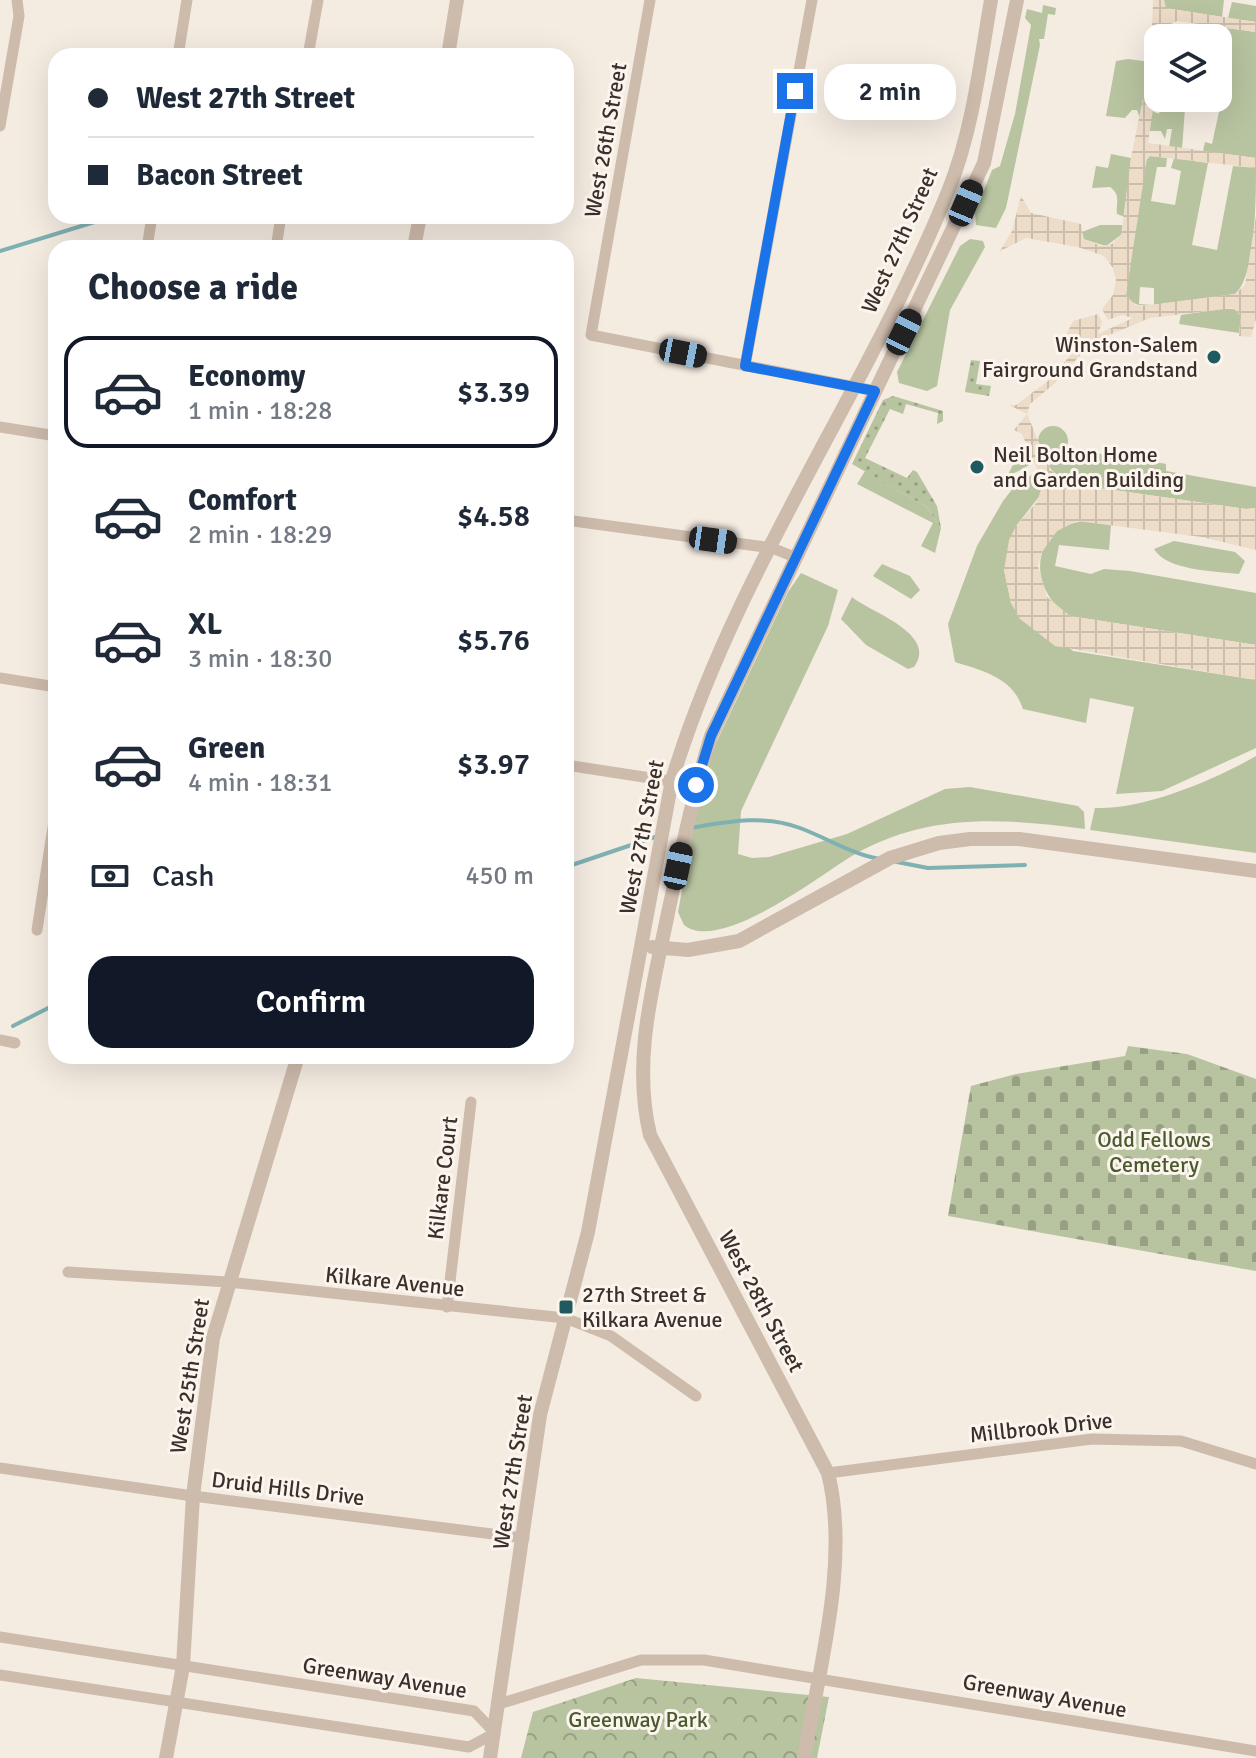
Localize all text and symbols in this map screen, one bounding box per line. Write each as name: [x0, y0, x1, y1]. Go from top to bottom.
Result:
map controls: [1144, 24, 1232, 112]
button: layers: [1144, 24, 1232, 112]
street label: West 26th Street: [579, 60, 632, 220]
callout: 2 min: [823, 63, 955, 119]
route end: [777, 73, 813, 109]
text: 2 min: [859, 76, 921, 108]
text: West 27th Street: [136, 80, 355, 117]
text: Bacon Street: [136, 157, 303, 194]
street label: West 27th Street: [855, 163, 944, 317]
car: [946, 176, 986, 230]
text: Choose a ride: [88, 265, 298, 310]
car: [883, 305, 925, 359]
place label: Winston-Salem Fairground Grandstand: [982, 331, 1198, 383]
car: [657, 337, 709, 369]
marker: Winston-Salem Fairground Grandstand: [1205, 348, 1223, 366]
icon: car: [92, 356, 164, 428]
text: Economy: [188, 358, 305, 395]
text: $3.39: [457, 374, 530, 411]
text: 1 min · 18:28: [188, 395, 332, 427]
place label: Neil Bolton Home and Garden Building: [993, 441, 1184, 493]
marker: Neil Bolton Home and Garden Building: [968, 458, 986, 476]
icon: car: [92, 480, 164, 552]
text: Comfort: [188, 482, 297, 519]
text: $4.58: [457, 498, 530, 535]
text: 2 min · 18:29: [188, 519, 332, 551]
car: [688, 525, 738, 555]
icon: car: [92, 604, 164, 676]
text: XL: [188, 606, 222, 643]
text: $5.76: [457, 622, 530, 659]
text: 3 min · 18:30: [188, 643, 332, 675]
icon: car: [92, 728, 164, 800]
text: Green: [188, 730, 265, 767]
text: $3.97: [457, 746, 530, 783]
street label: West 27th Street: [613, 757, 670, 917]
text: 4 min · 18:31: [188, 767, 332, 799]
route start: [678, 767, 714, 803]
car: [661, 840, 695, 892]
icon: cash: [88, 854, 132, 898]
text: Cash: [152, 858, 215, 895]
text: 450 m: [465, 860, 534, 892]
button: Confirm: [88, 956, 534, 1048]
street label: Kilkare Court: [422, 1115, 463, 1241]
park label: Odd Fellows Cemetery: [1097, 1126, 1211, 1178]
street label: West 28th Street: [713, 1226, 810, 1377]
street label: Kilkare Avenue: [324, 1261, 466, 1302]
place label: 27th Street & Kilkara Avenue: [582, 1281, 722, 1333]
street label: West 25th Street: [164, 1296, 215, 1456]
marker: 27th Street & Kilkara Avenue: [557, 1298, 575, 1316]
street label: West 27th Street: [487, 1392, 538, 1552]
street label: Millbrook Drive: [968, 1407, 1114, 1448]
street label: Druid Hills Drive: [210, 1466, 366, 1511]
street label: Greenway Avenue: [301, 1651, 469, 1704]
street label: Greenway Avenue: [961, 1668, 1129, 1723]
park label: Greenway Park: [568, 1706, 708, 1733]

